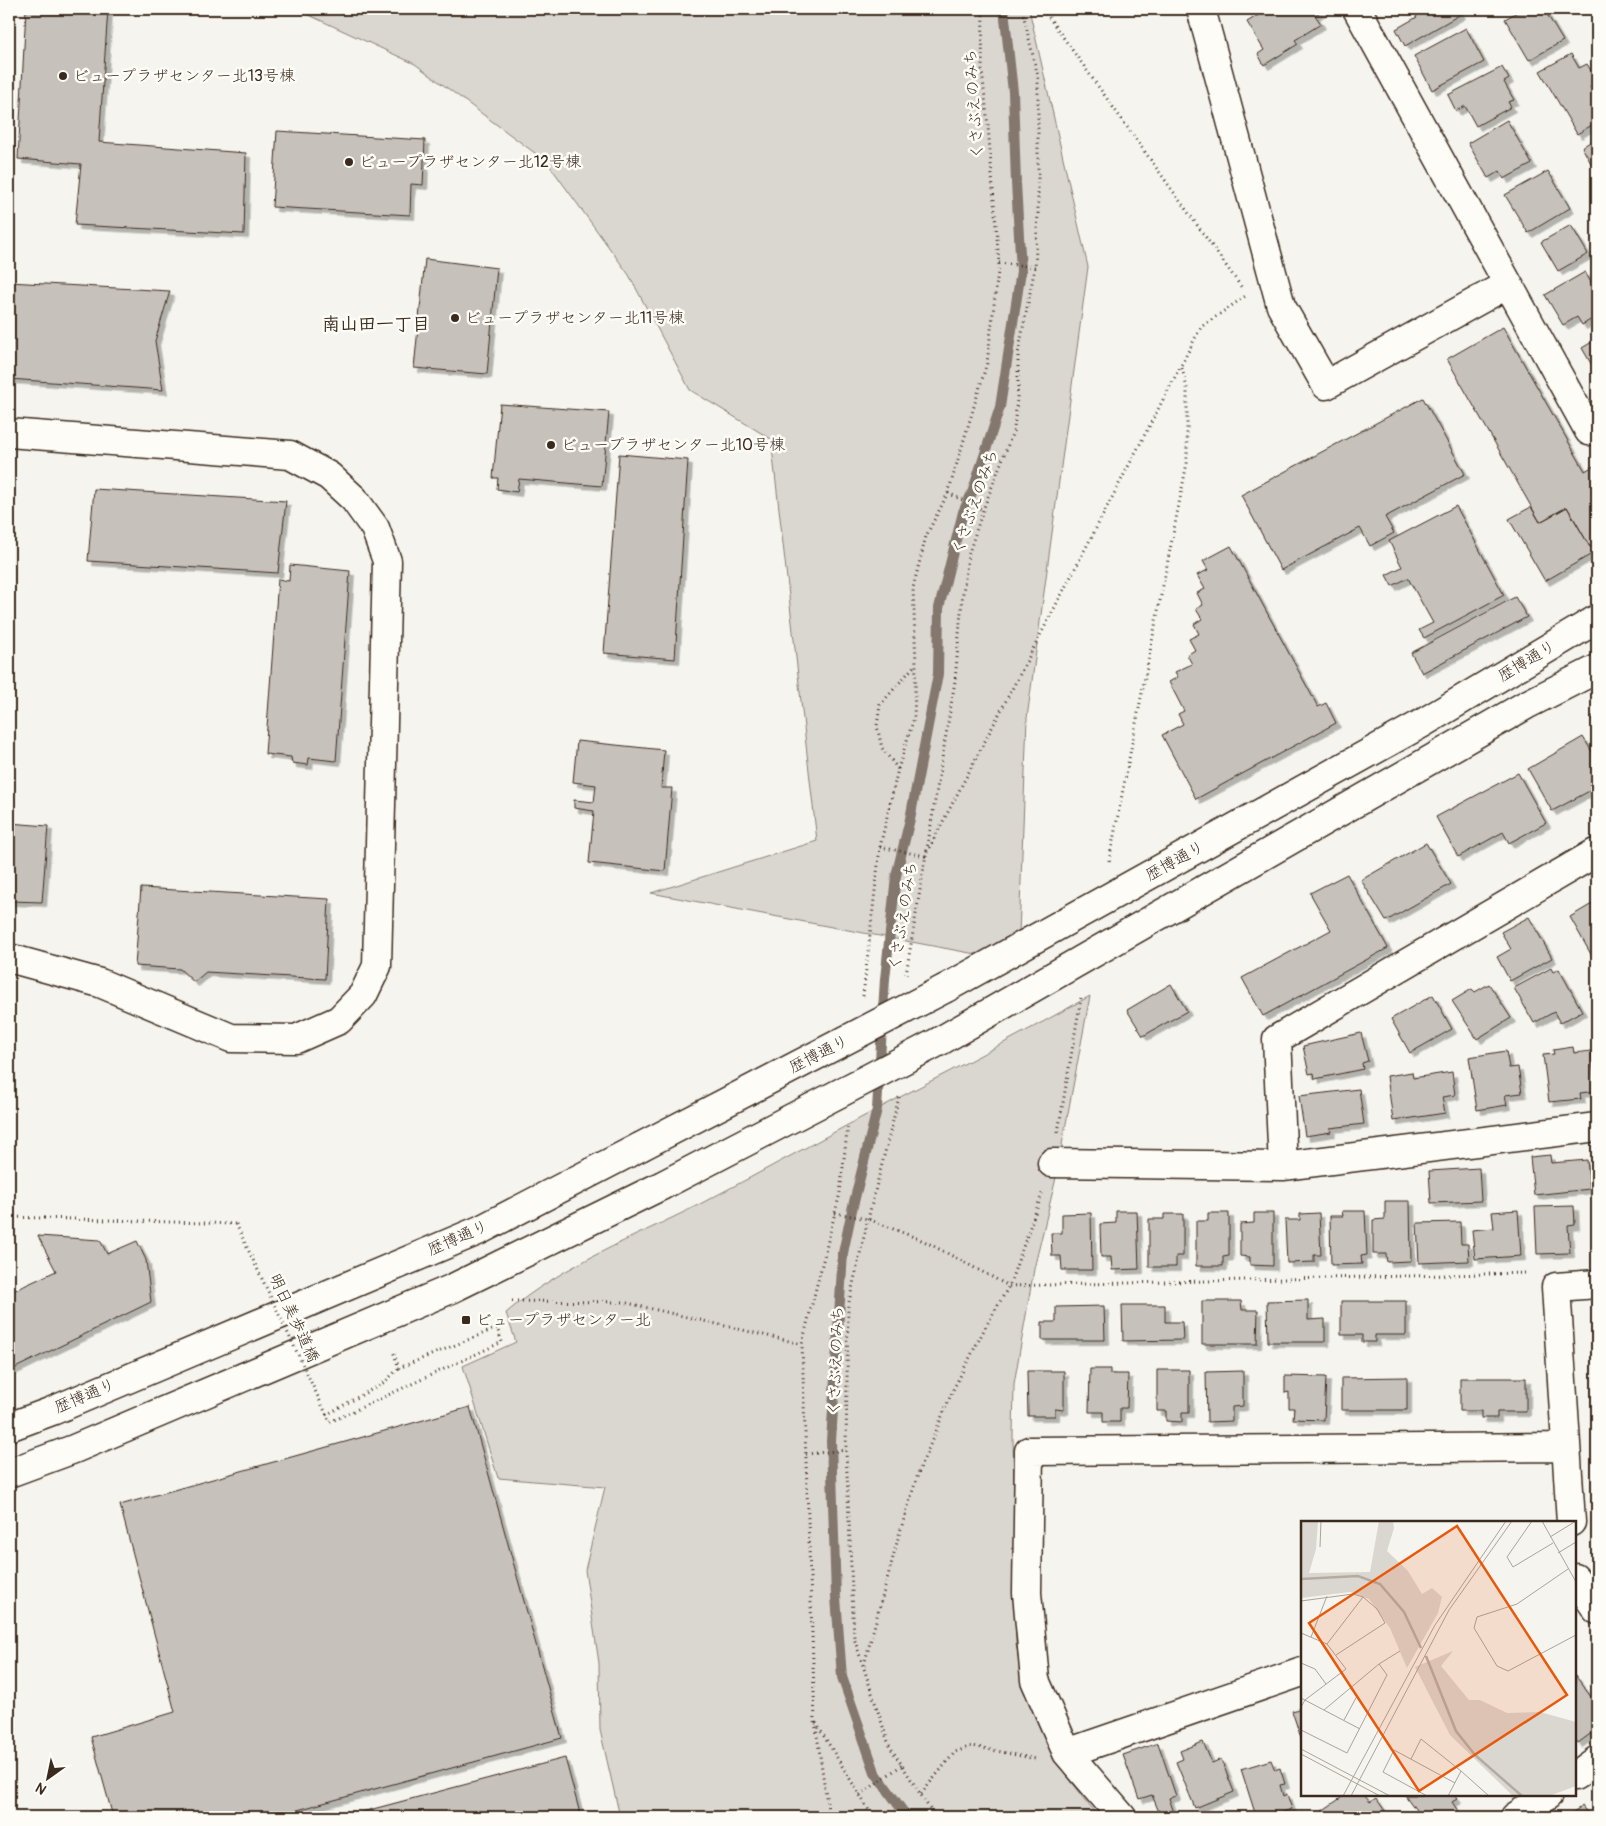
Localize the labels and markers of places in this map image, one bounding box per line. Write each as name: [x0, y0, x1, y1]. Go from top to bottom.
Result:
place label: ビュープラザセンター北13号棟: [73, 66, 295, 86]
marker: ビュープラザセンター北13号棟: [57, 70, 69, 82]
place label: ビュープラザセンター北12号棟: [359, 152, 581, 172]
marker: ビュープラザセンター北12号棟: [343, 156, 355, 168]
place label: ビュープラザセンター北11号棟: [465, 308, 684, 328]
marker: ビュープラザセンター北11号棟: [449, 312, 461, 324]
place label: ビュープラザセンター北10号棟: [561, 435, 785, 455]
marker: ビュープラザセンター北10号棟: [545, 439, 557, 451]
place label: ビュープラザセンター北: [476, 1310, 651, 1330]
marker: ビュープラザセンター北: [460, 1314, 472, 1326]

